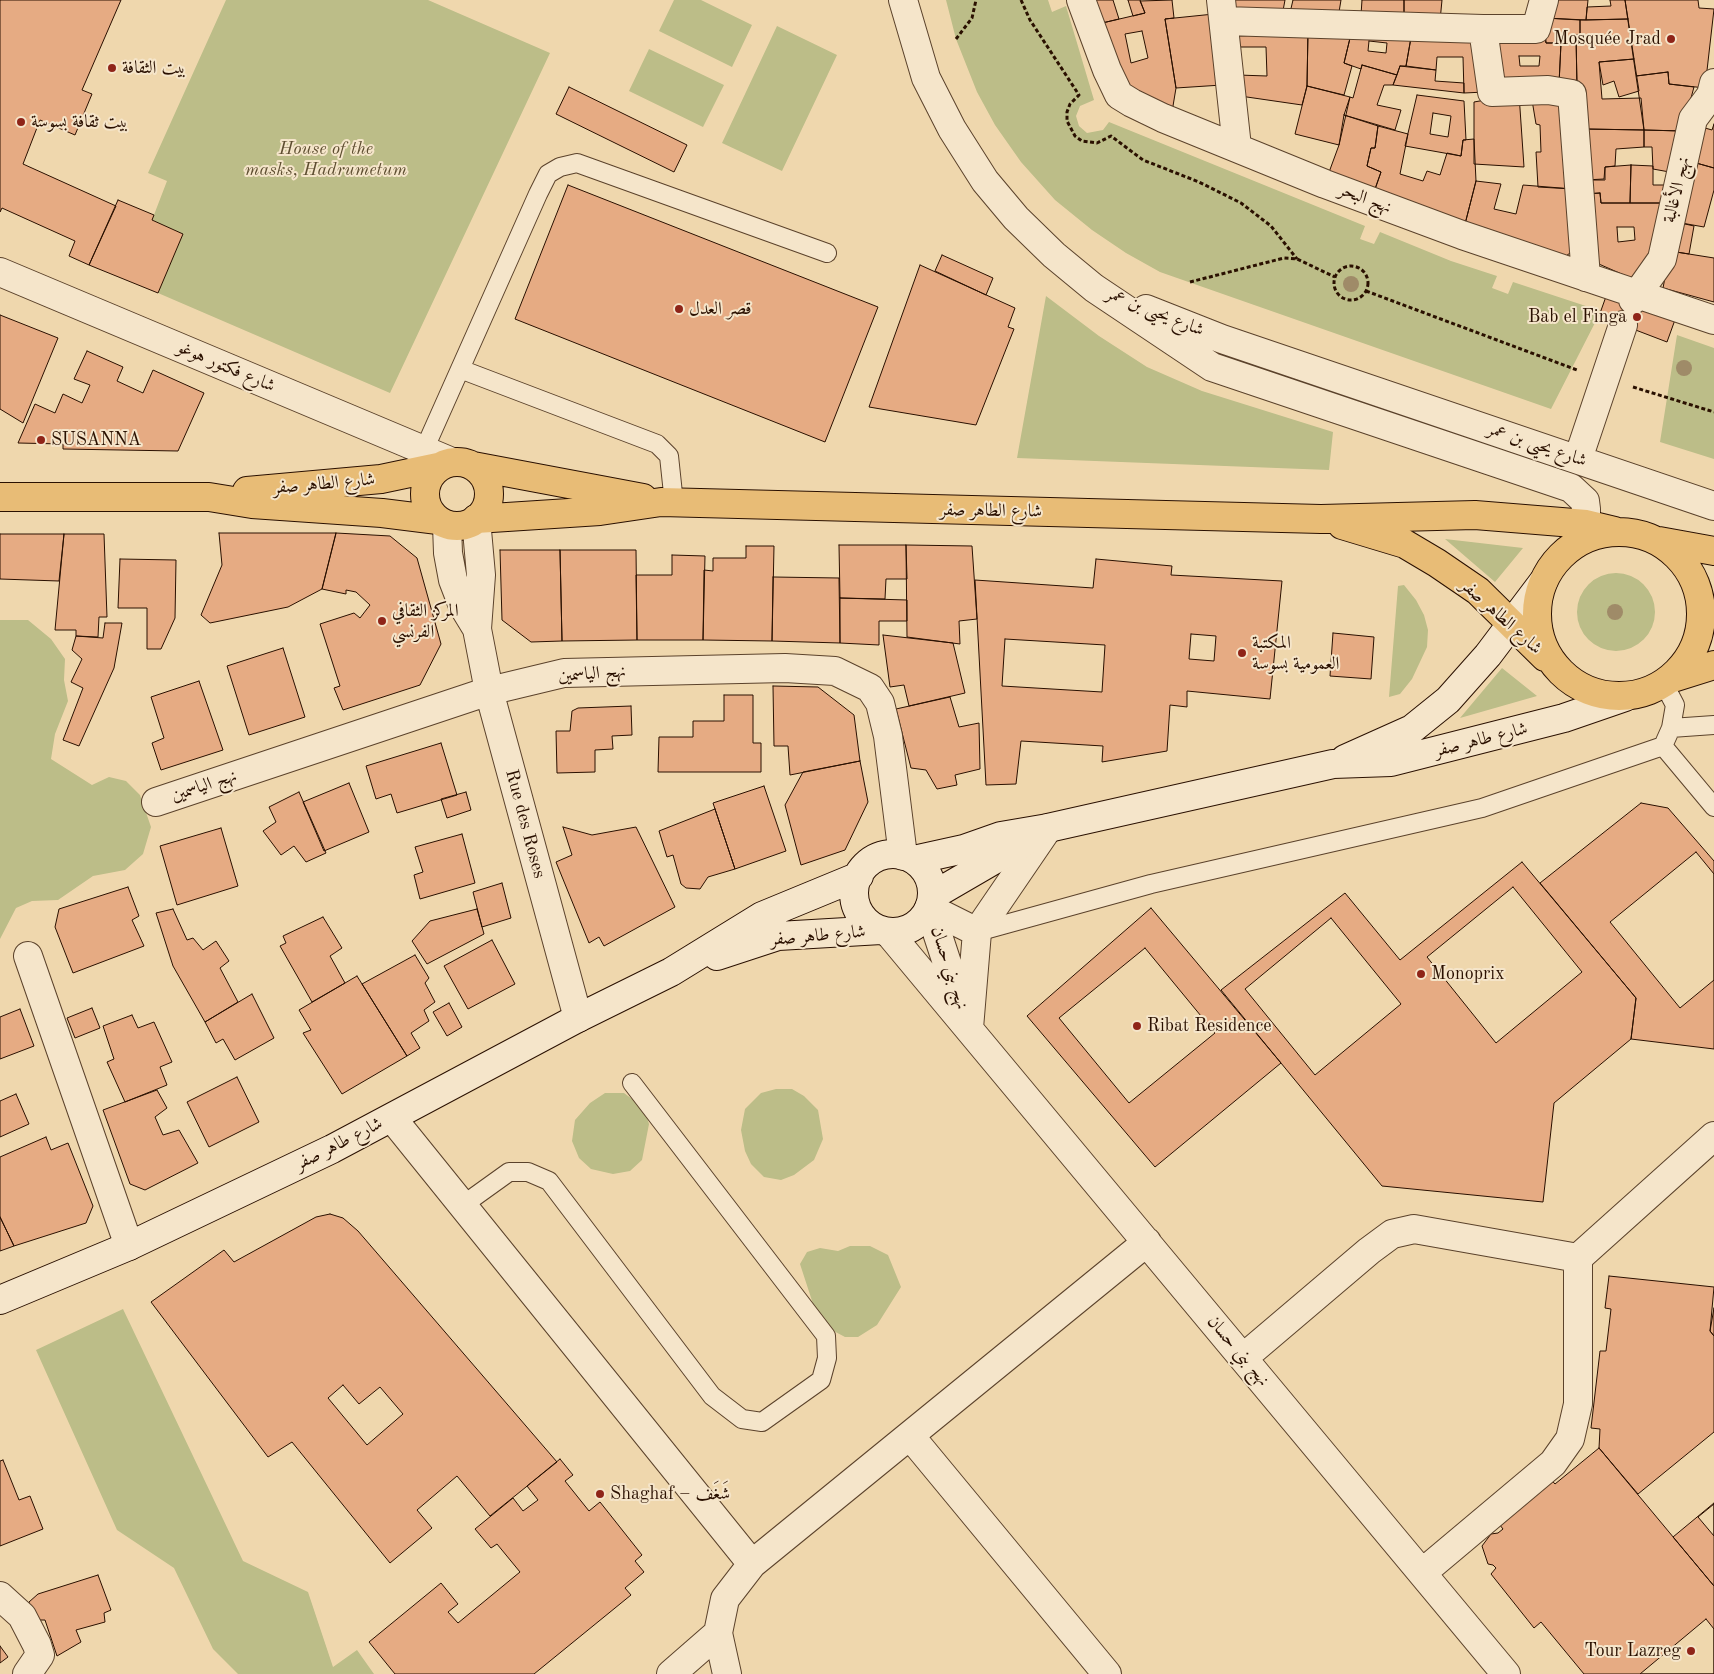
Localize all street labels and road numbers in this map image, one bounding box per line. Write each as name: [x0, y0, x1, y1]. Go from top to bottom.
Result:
street label: نهج الأغالبة: [1659, 155, 1695, 225]
street label: نهج البحر: [1336, 179, 1394, 219]
street label: شارع يحيى بن عمر: [1103, 283, 1207, 341]
street label: شارع فكتور هوغو: [174, 337, 278, 397]
street label: شارع يحيى بن عمر: [1485, 418, 1589, 472]
street label: شارع الطاهر صفر: [272, 469, 376, 499]
street label: شارع الطاهر صفر: [940, 499, 1042, 523]
street label: شارع الطاهر صفر: [1456, 575, 1546, 659]
street label: نهج الياسمين: [557, 661, 627, 687]
street label: شارع طاهر صفر: [1432, 718, 1530, 762]
street label: نهج الياسمين: [168, 765, 240, 807]
street label: Rue des Roses: [500, 767, 550, 881]
street label: شارع طاهر صفر: [769, 921, 867, 951]
street label: نهج بني حسان: [925, 924, 973, 1012]
street label: شارع طاهر صفر: [292, 1113, 386, 1175]
street label: نهج بني حسان: [1202, 1311, 1274, 1391]

